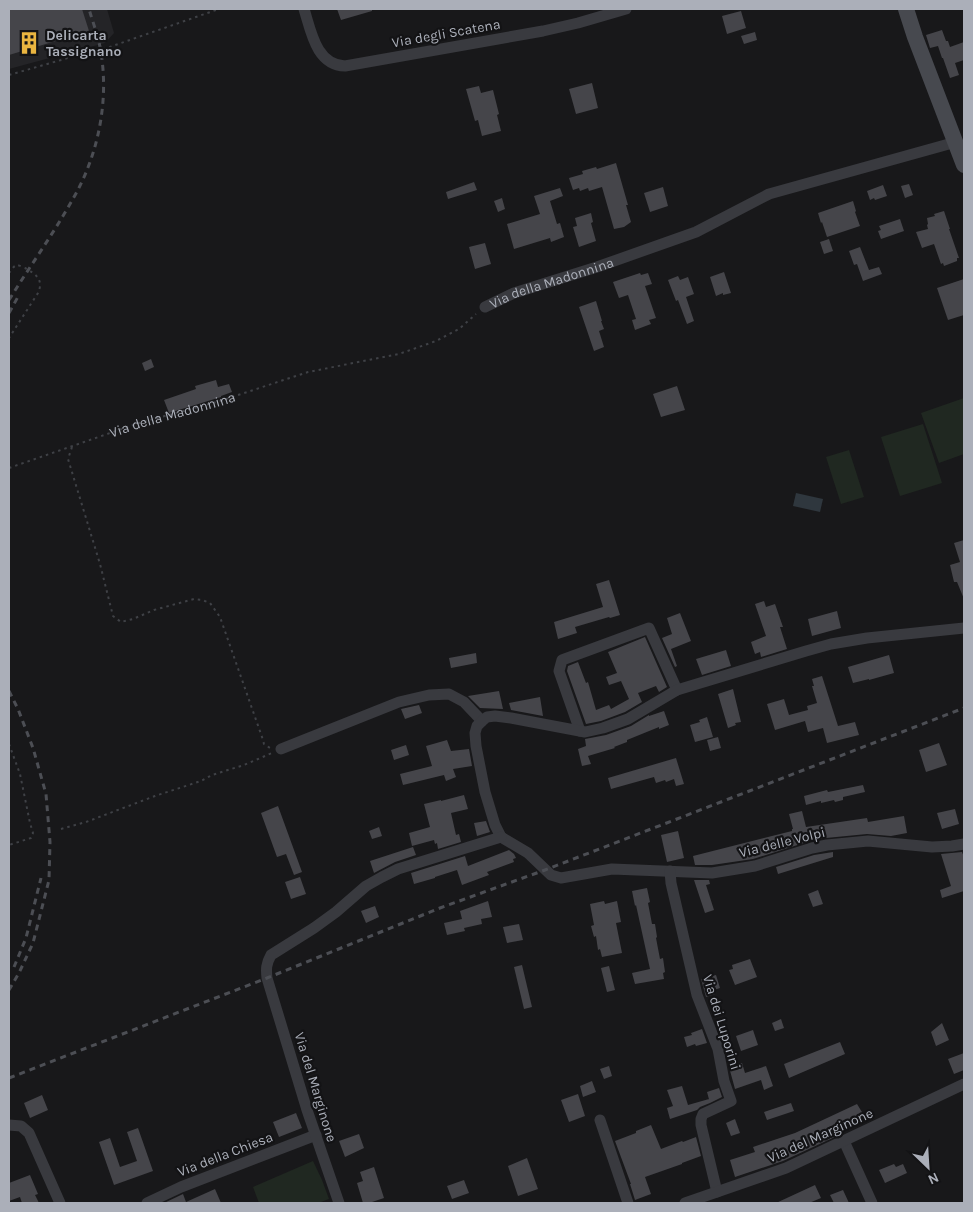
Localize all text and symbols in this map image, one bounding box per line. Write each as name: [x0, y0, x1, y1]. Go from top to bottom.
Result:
street label: Via degli Scatena: [391, 16, 502, 51]
place label: Delicarta Tassignano: [46, 27, 121, 60]
building icon: Delicarta Tassignano: [16, 30, 42, 56]
street label: Via della Madonnina: [487, 254, 616, 313]
street label: Via della Madonnina: [107, 389, 238, 442]
street label: Via delle Volpi: [737, 824, 827, 861]
street label: Via dei Luporini: [699, 972, 744, 1072]
street label: Via del Marginone: [291, 1030, 340, 1144]
street label: Via del Marginone: [765, 1105, 876, 1166]
street label: Via della Chiesa: [175, 1128, 275, 1180]
north arrow: [903, 1142, 953, 1192]
text: N: [925, 1169, 941, 1188]

